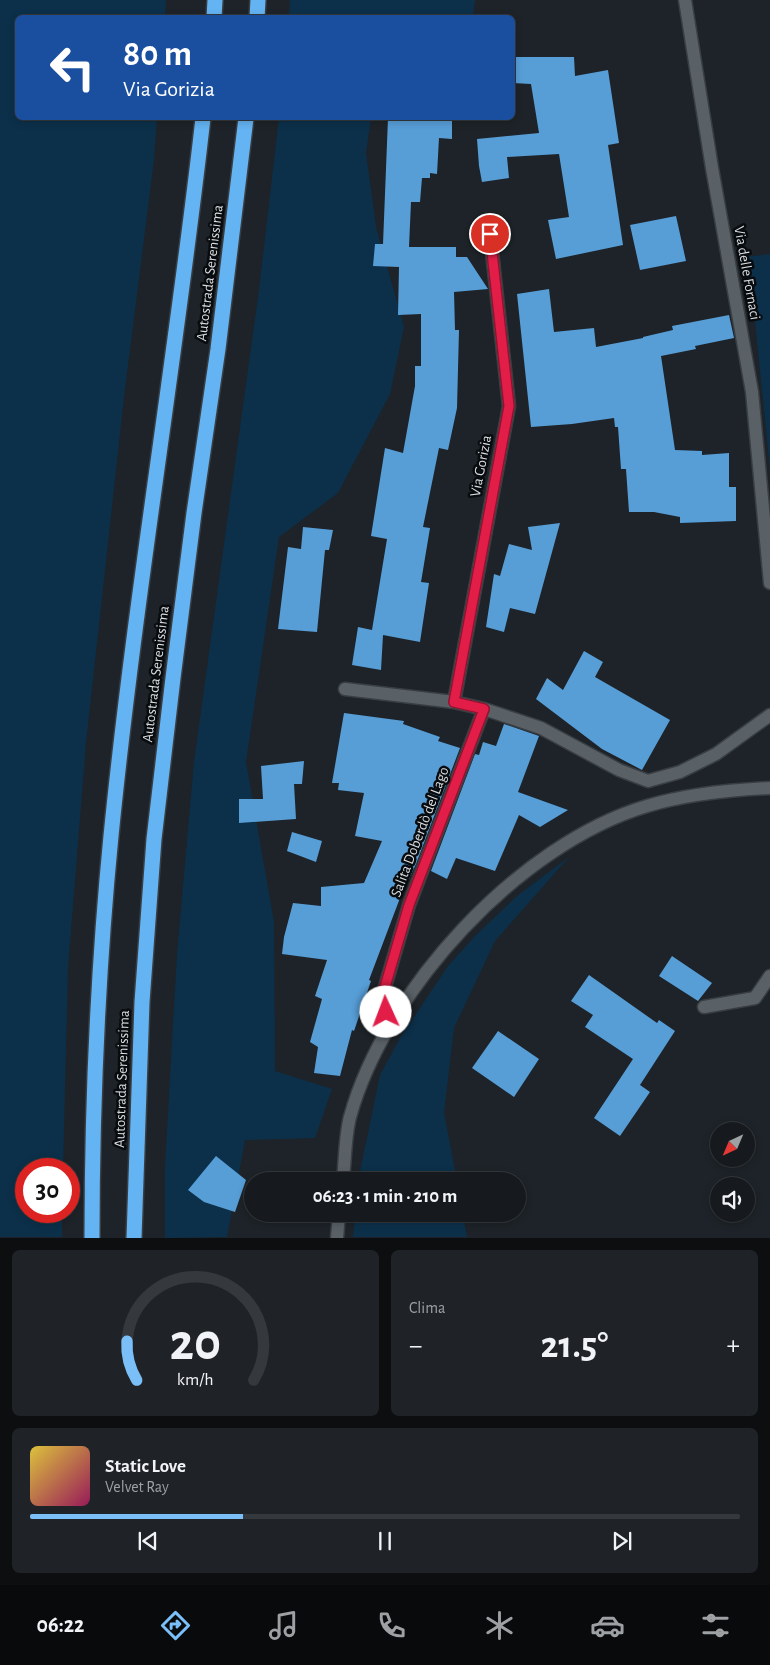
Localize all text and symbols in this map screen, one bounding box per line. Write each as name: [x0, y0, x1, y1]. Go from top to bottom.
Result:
icon: left: [40, 35, 105, 100]
text: 80 m: [123, 37, 192, 72]
text: Via Gorizia: [123, 78, 215, 100]
street label: Autostrada Serenissima: [194, 204, 226, 342]
pin: [469, 213, 511, 255]
icon: arrive: [476, 220, 504, 248]
street label: Via delle Fornaci: [731, 225, 763, 321]
street label: Via Gorizia: [468, 434, 494, 498]
street label: Autostrada Serenissima: [140, 605, 172, 743]
street label: Salita Doberdò del Lago: [388, 765, 452, 899]
position arrow: [359, 985, 411, 1037]
street label: Autostrada Serenissima: [112, 1010, 132, 1148]
north arrow: [710, 1122, 755, 1168]
map controls: [710, 1122, 755, 1222]
speed limit sign: 30: [15, 1158, 80, 1223]
button: sound: [710, 1177, 755, 1222]
text: 06:23 · 1 min · 210 m: [313, 1187, 457, 1206]
text: Clima: [409, 1300, 445, 1316]
text: 20: [170, 1317, 221, 1369]
text: 21.5°: [541, 1327, 608, 1365]
text: −: [409, 1332, 422, 1360]
text: +: [727, 1332, 740, 1360]
text: km/h: [177, 1371, 214, 1389]
text: Static Love: [105, 1457, 186, 1476]
text: Velvet Ray: [105, 1479, 169, 1495]
icon: previous: [134, 1527, 162, 1555]
icon: pause: [371, 1527, 399, 1555]
icon: next: [608, 1527, 636, 1555]
icon: directions: [158, 1608, 193, 1643]
icon: music: [266, 1608, 301, 1643]
icon: phone: [374, 1608, 409, 1643]
icon: climate: [482, 1608, 517, 1643]
icon: car: [590, 1608, 625, 1643]
icon: filters: [698, 1608, 733, 1643]
text: 06:22: [37, 1614, 84, 1636]

